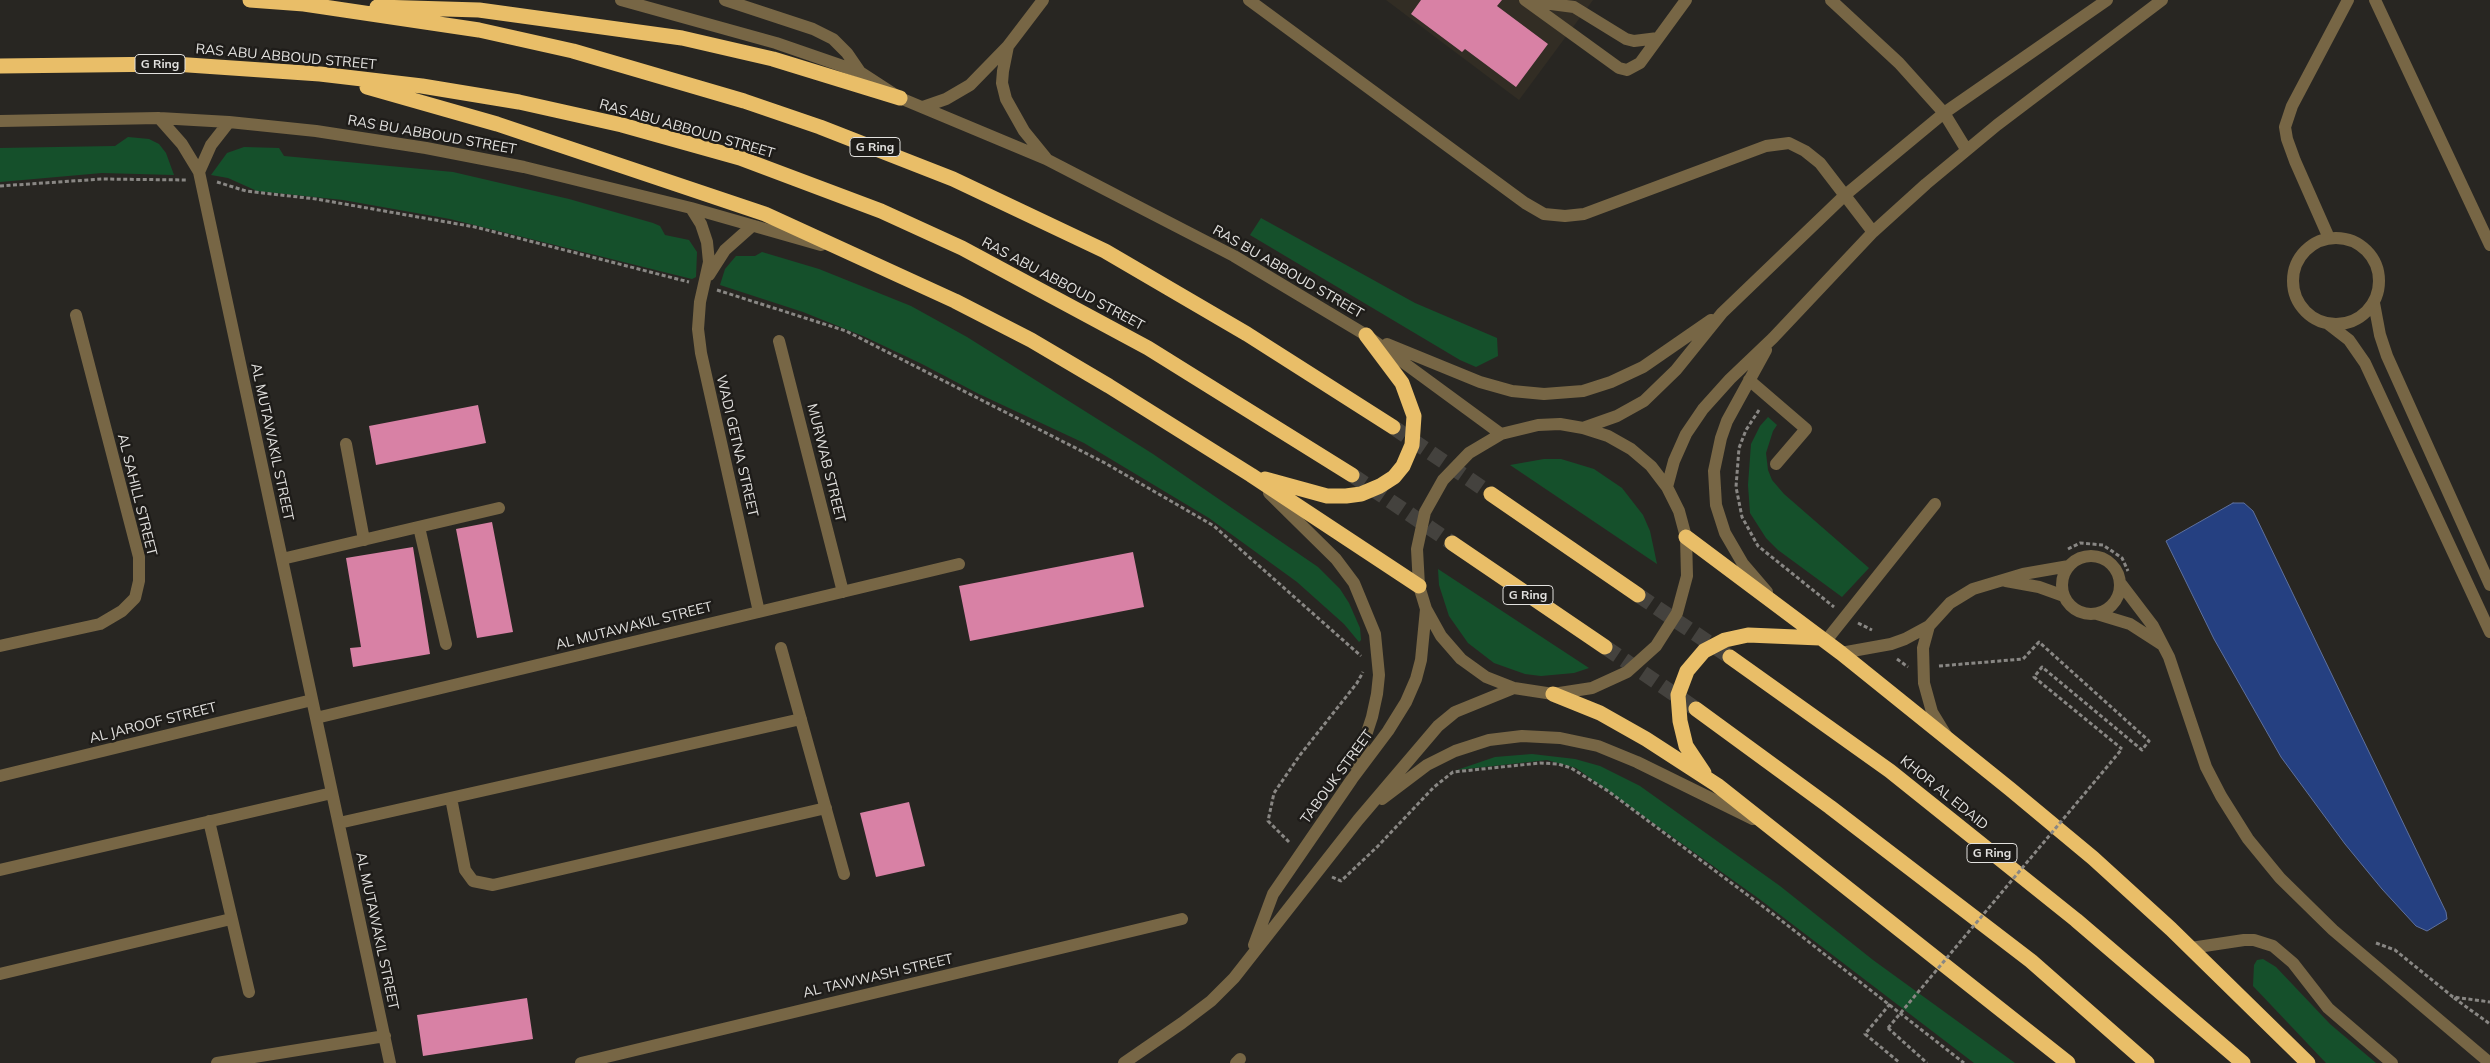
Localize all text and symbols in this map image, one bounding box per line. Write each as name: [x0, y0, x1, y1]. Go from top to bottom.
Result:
street label: RAS ABU ABBOUD STREET: [195, 41, 377, 73]
road number: G Ring: [135, 54, 185, 74]
street label: RAS ABU ABBOUD STREET: [597, 96, 777, 162]
street label: RAS BU ABBOUD STREET: [346, 112, 518, 158]
road number: G Ring: [850, 138, 900, 156]
street label: RAS BU ABBOUD STREET: [1210, 222, 1366, 322]
street label: RAS ABU ABBOUD STREET: [979, 234, 1147, 334]
street label: AL MUTAWAKIL STREET: [247, 362, 297, 522]
street label: WADI GETNA STREET: [712, 373, 762, 519]
street label: MURWAB STREET: [803, 402, 849, 524]
street label: AL SAHILL STREET: [114, 432, 160, 558]
road number: G Ring: [1503, 586, 1553, 604]
street label: AL MUTAWAKIL STREET: [554, 598, 714, 654]
street label: AL JAROOF STREET: [88, 699, 218, 747]
street label: TABOUK STREET: [1297, 727, 1377, 827]
street label: KHOR AL EDAID: [1897, 752, 1991, 834]
road number: G Ring: [1967, 844, 2017, 862]
street label: AL MUTAWAKIL STREET: [352, 851, 402, 1011]
street label: AL TAWWASH STREET: [801, 951, 955, 1001]

